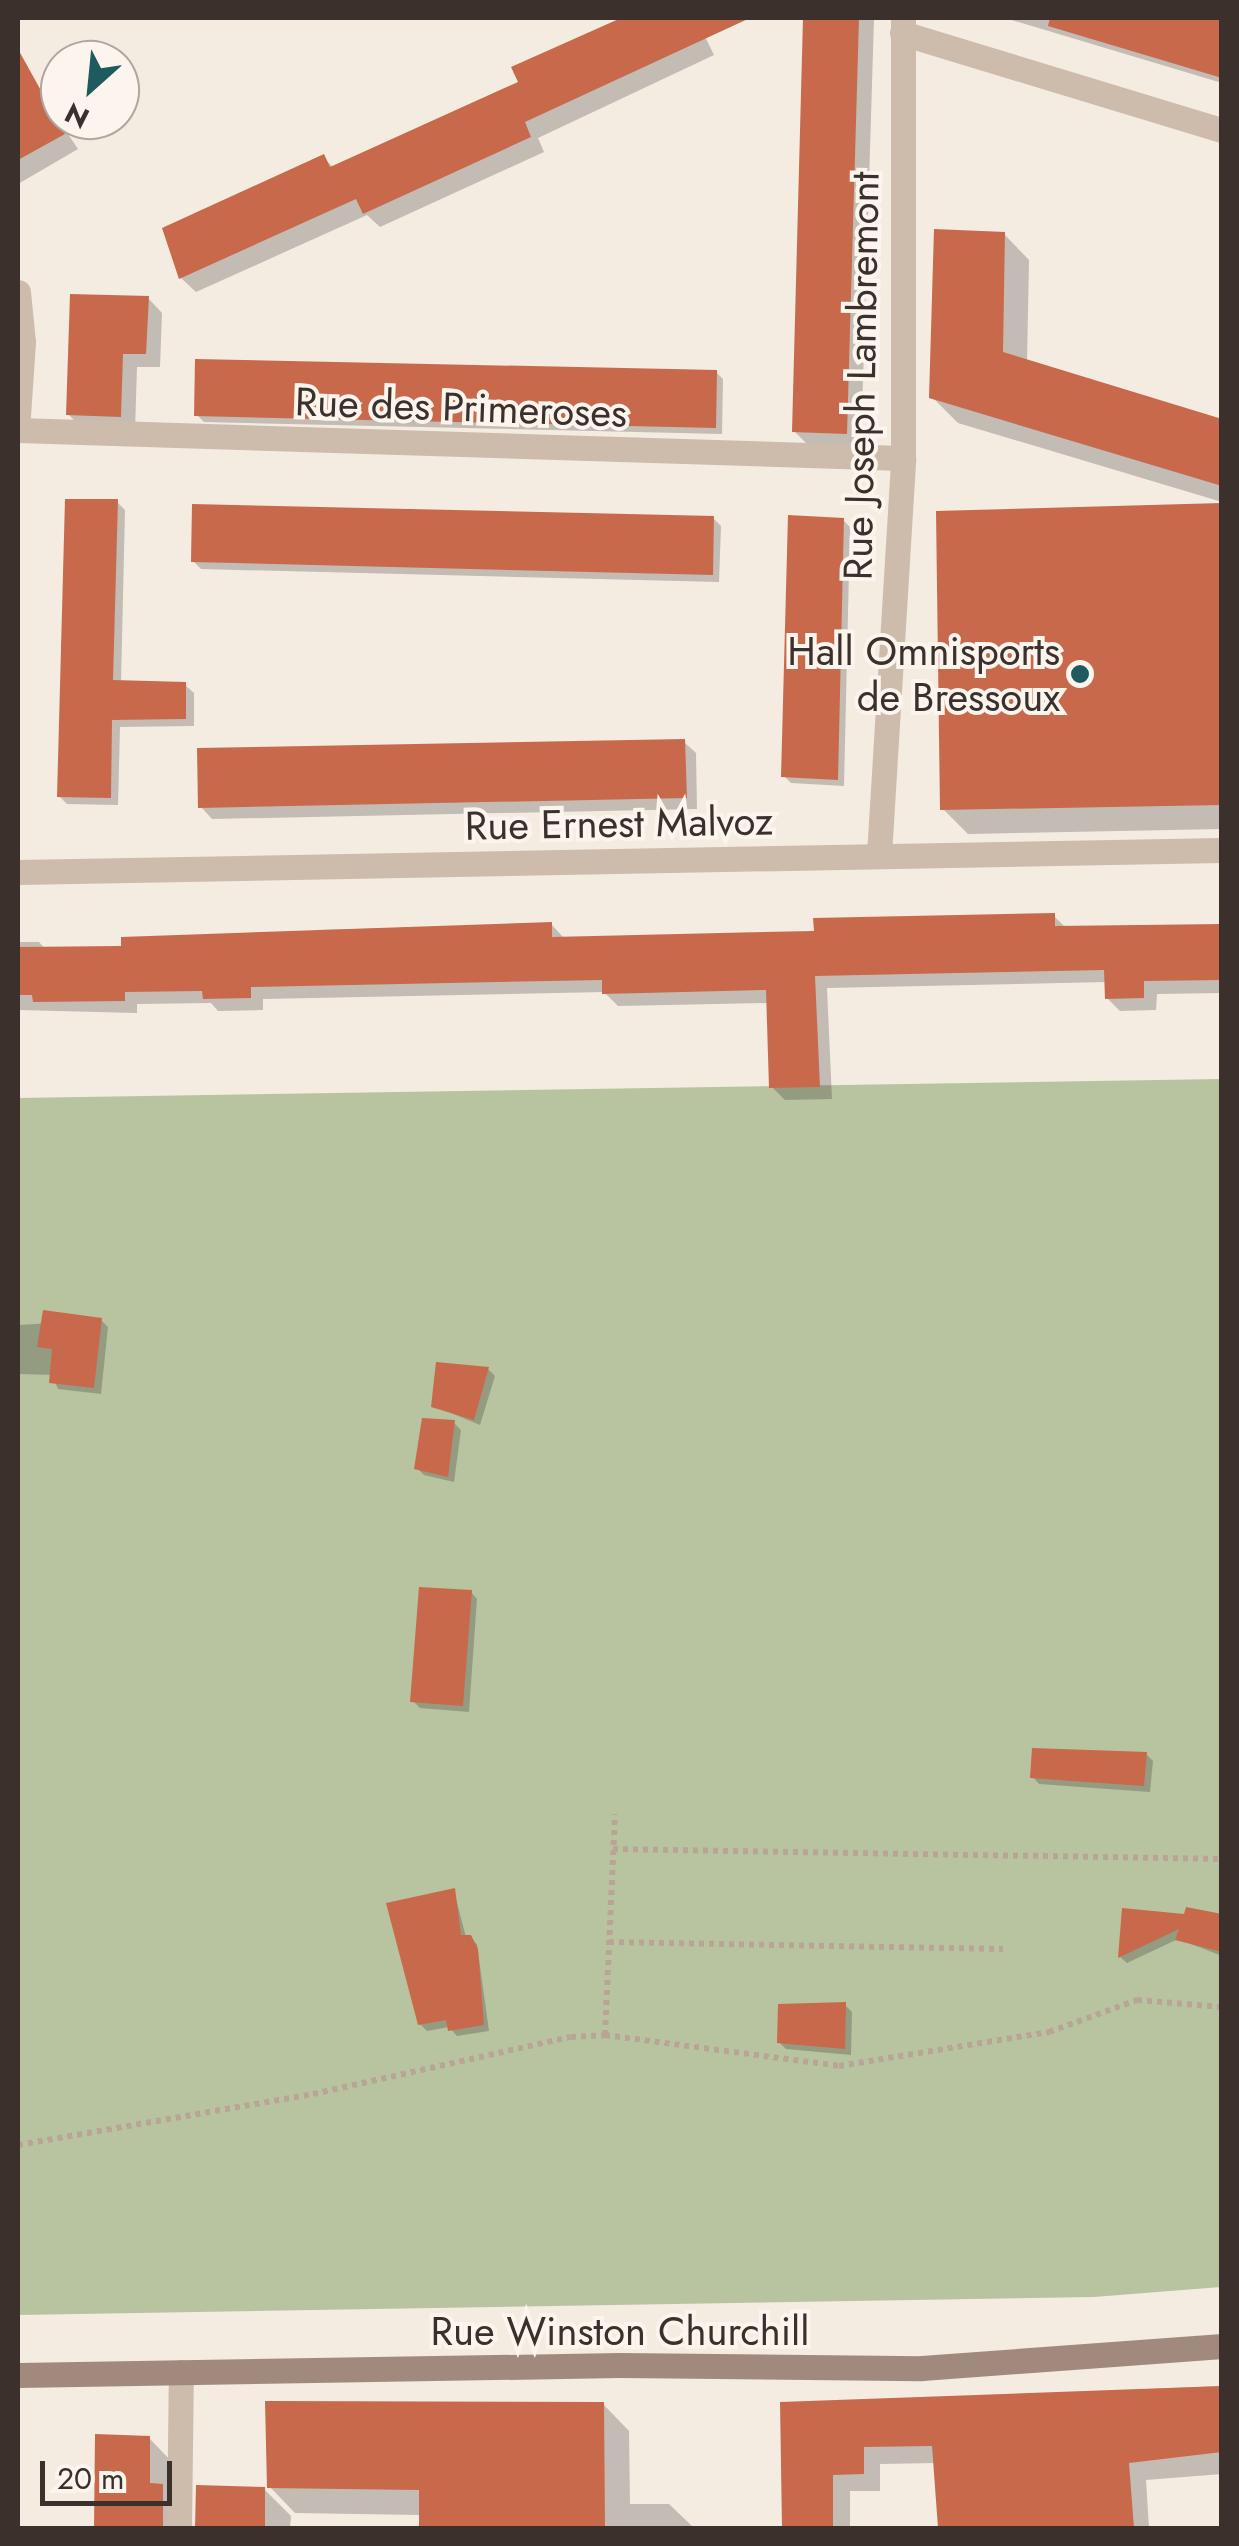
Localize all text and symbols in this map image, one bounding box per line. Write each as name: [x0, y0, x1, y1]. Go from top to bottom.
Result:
north arrow: [40, 40, 140, 140]
text: N: [58, 92, 96, 139]
street label: Rue Joseph Lambremont: [833, 171, 889, 581]
street label: Rue des Primeroses: [294, 377, 628, 437]
place label: Hall Omnisports de Bressoux: [787, 627, 1060, 721]
marker: Hall Omnisports de Bressoux: [1069, 663, 1091, 685]
street label: Rue Ernest Malvoz: [464, 796, 774, 850]
street label: Rue Winston Churchill: [431, 2307, 809, 2355]
scale bar: [45, 2441, 178, 2503]
text: 20 m: [57, 2457, 124, 2500]

